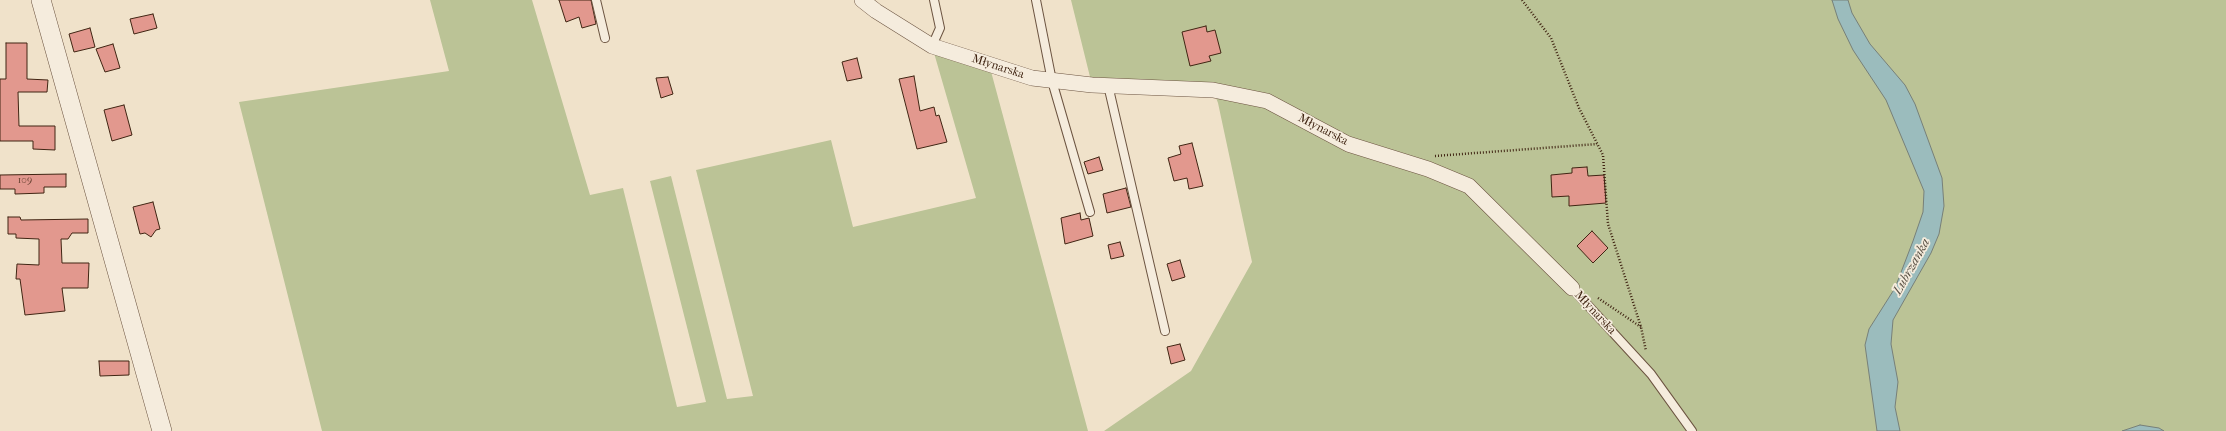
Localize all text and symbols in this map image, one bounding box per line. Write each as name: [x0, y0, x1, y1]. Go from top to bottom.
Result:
street label: Młynarska: [970, 52, 1026, 82]
street label: Młynarska: [1296, 111, 1350, 149]
house number: 109: [18, 175, 32, 187]
water label: Lubrzanka: [1890, 236, 1934, 298]
street label: Młynarska: [1571, 288, 1619, 338]

